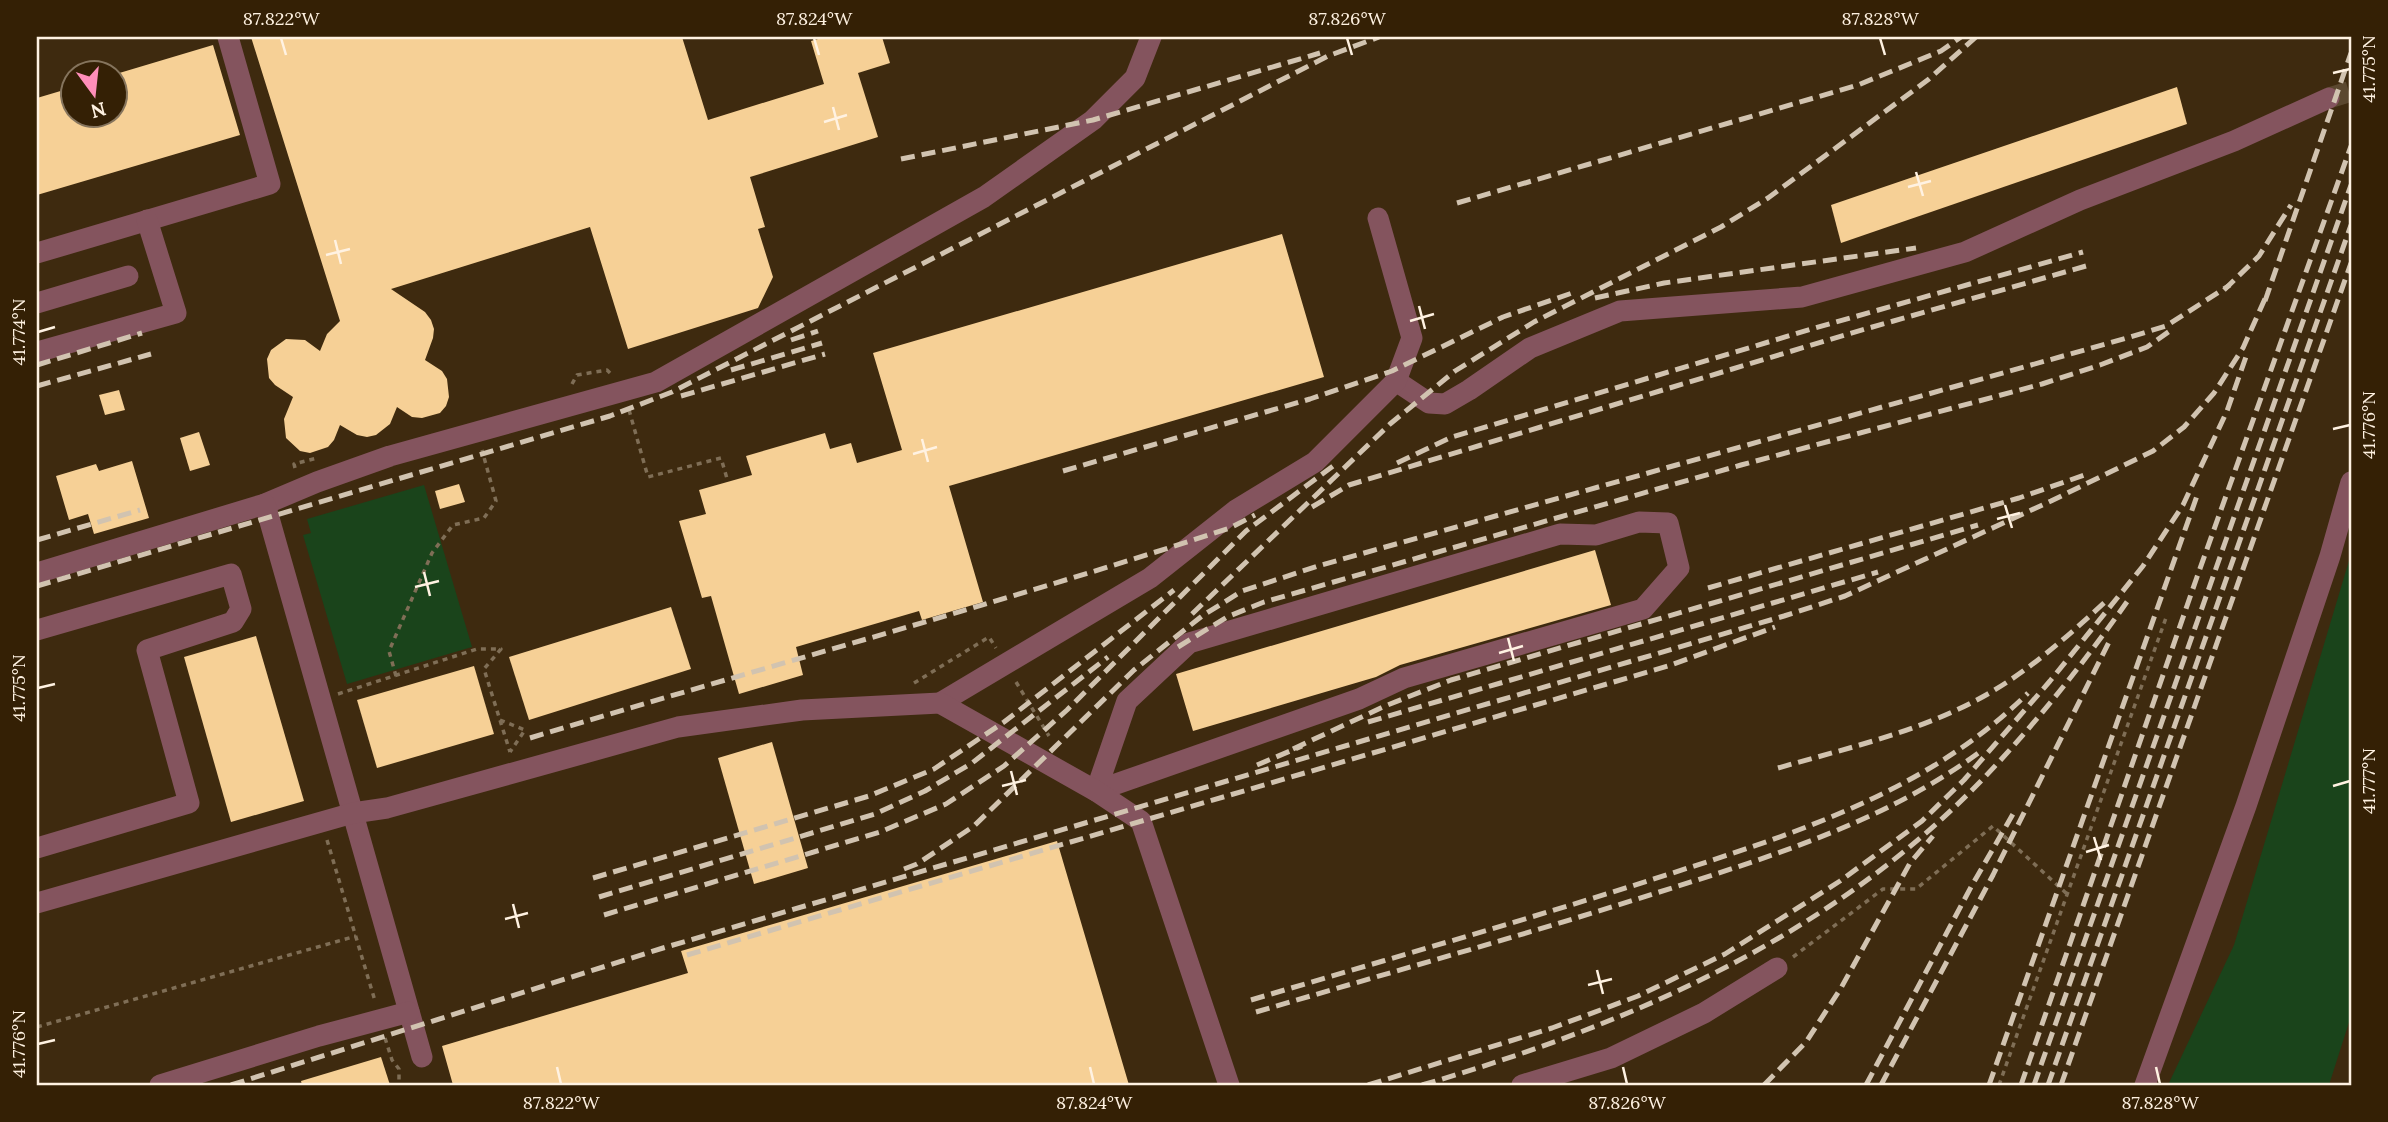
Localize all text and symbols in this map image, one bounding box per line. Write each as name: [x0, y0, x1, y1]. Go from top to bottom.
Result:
text: 87.822°W: [243, 7, 320, 30]
text: 87.824°W: [776, 7, 853, 30]
text: 87.826°W: [1308, 7, 1387, 30]
text: 87.828°W: [1841, 7, 1920, 30]
text: 41.775°N: [2357, 35, 2380, 103]
north arrow: [60, 60, 130, 130]
text: N: [88, 97, 109, 124]
text: 41.774°N: [7, 298, 30, 366]
text: 41.776°N: [2357, 391, 2380, 459]
text: 41.775°N: [7, 654, 30, 722]
text: 41.777°N: [2357, 748, 2380, 814]
text: 41.776°N: [7, 1010, 30, 1078]
text: 87.822°W: [523, 1091, 600, 1114]
text: 87.824°W: [1056, 1091, 1133, 1114]
text: 87.826°W: [1588, 1091, 1667, 1114]
text: 87.828°W: [2121, 1091, 2200, 1114]

